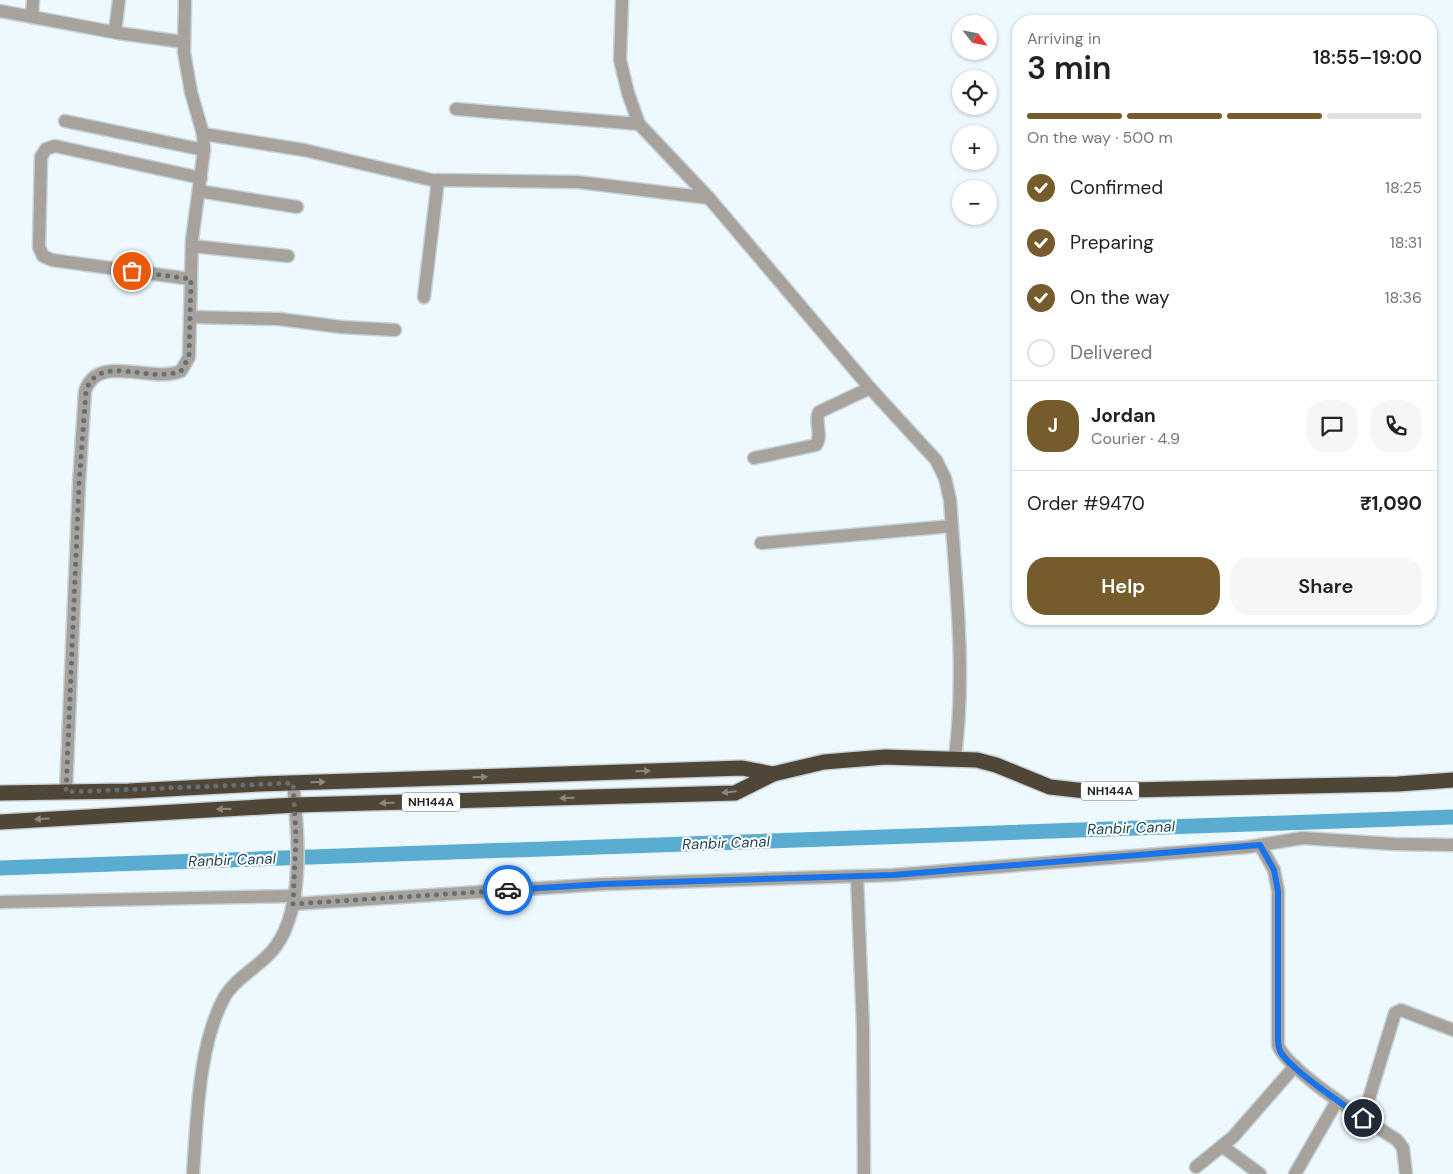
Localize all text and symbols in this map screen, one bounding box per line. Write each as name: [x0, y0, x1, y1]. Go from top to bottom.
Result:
north arrow: [952, 15, 998, 60]
map controls: [952, 15, 997, 225]
text: Arriving in: [1027, 28, 1101, 49]
text: 18:55–19:00: [1313, 45, 1422, 70]
text: 3 min: [1027, 47, 1111, 89]
button: locate: [952, 70, 997, 115]
button: +: [952, 125, 997, 170]
text: On the way · 500 m: [1027, 127, 1173, 148]
icon: check: [1027, 174, 1055, 202]
text: Confirmed: [1070, 175, 1163, 200]
text: 18:25: [1385, 177, 1422, 198]
button: −: [952, 180, 997, 225]
icon: check: [1027, 229, 1055, 257]
text: Preparing: [1070, 230, 1154, 255]
text: 18:31: [1390, 232, 1422, 253]
pin: [111, 250, 153, 292]
icon: bag: [118, 257, 146, 285]
icon: check: [1027, 284, 1055, 312]
text: On the way: [1070, 285, 1170, 310]
text: 18:36: [1385, 287, 1422, 308]
text: Delivered: [1070, 340, 1152, 365]
button: chat: [1306, 400, 1358, 452]
button: phone: [1370, 400, 1422, 452]
text: Jordan: [1091, 403, 1156, 428]
text: J: [1048, 413, 1058, 438]
text: Courier · 4.9: [1091, 428, 1180, 449]
text: Order #9470: [1027, 491, 1145, 516]
text: ₹1,090: [1360, 491, 1422, 516]
button: Help: [1027, 557, 1220, 615]
button: Share: [1230, 557, 1422, 615]
one-way arrow: [635, 767, 651, 775]
one-way arrow: [472, 772, 488, 780]
one-way arrow: [310, 778, 326, 786]
road number: NH144A: [1081, 781, 1139, 800]
one-way arrow: [720, 788, 736, 796]
road number: NH144A: [402, 792, 460, 812]
one-way arrow: [558, 794, 574, 802]
one-way arrow: [378, 799, 394, 807]
one-way arrow: [216, 806, 232, 814]
one-way arrow: [34, 815, 50, 823]
water label: Ranbir Canal: [1087, 816, 1176, 840]
water label: Ranbir Canal: [682, 831, 771, 855]
water label: Ranbir Canal: [188, 848, 277, 872]
courier: [483, 865, 533, 915]
icon: car: [494, 876, 522, 904]
pin: [1342, 1097, 1384, 1139]
icon: home: [1349, 1104, 1377, 1132]

